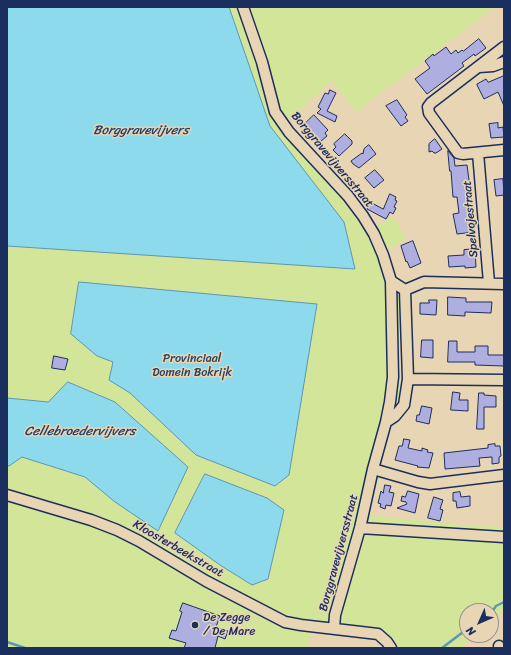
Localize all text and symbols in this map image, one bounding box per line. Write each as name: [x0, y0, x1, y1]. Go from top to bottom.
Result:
street label: Borggravevijversstraat: [288, 109, 376, 211]
water label: Borggravevijvers: [93, 123, 189, 139]
street label: Spelvojestraat: [460, 180, 482, 258]
park label: Provinciaal Domein Bokrijk: [152, 352, 232, 380]
water label: Cellebroedervijvers: [24, 424, 136, 440]
street label: Borggravevijversstraat: [316, 493, 362, 613]
street label: Kloosterbeekstraat: [130, 517, 226, 581]
north arrow: [459, 603, 499, 643]
place label: De Zegge / De Mare: [203, 611, 255, 639]
marker: De Zegge / De Mare: [190, 620, 200, 630]
text: N: [461, 622, 480, 641]

